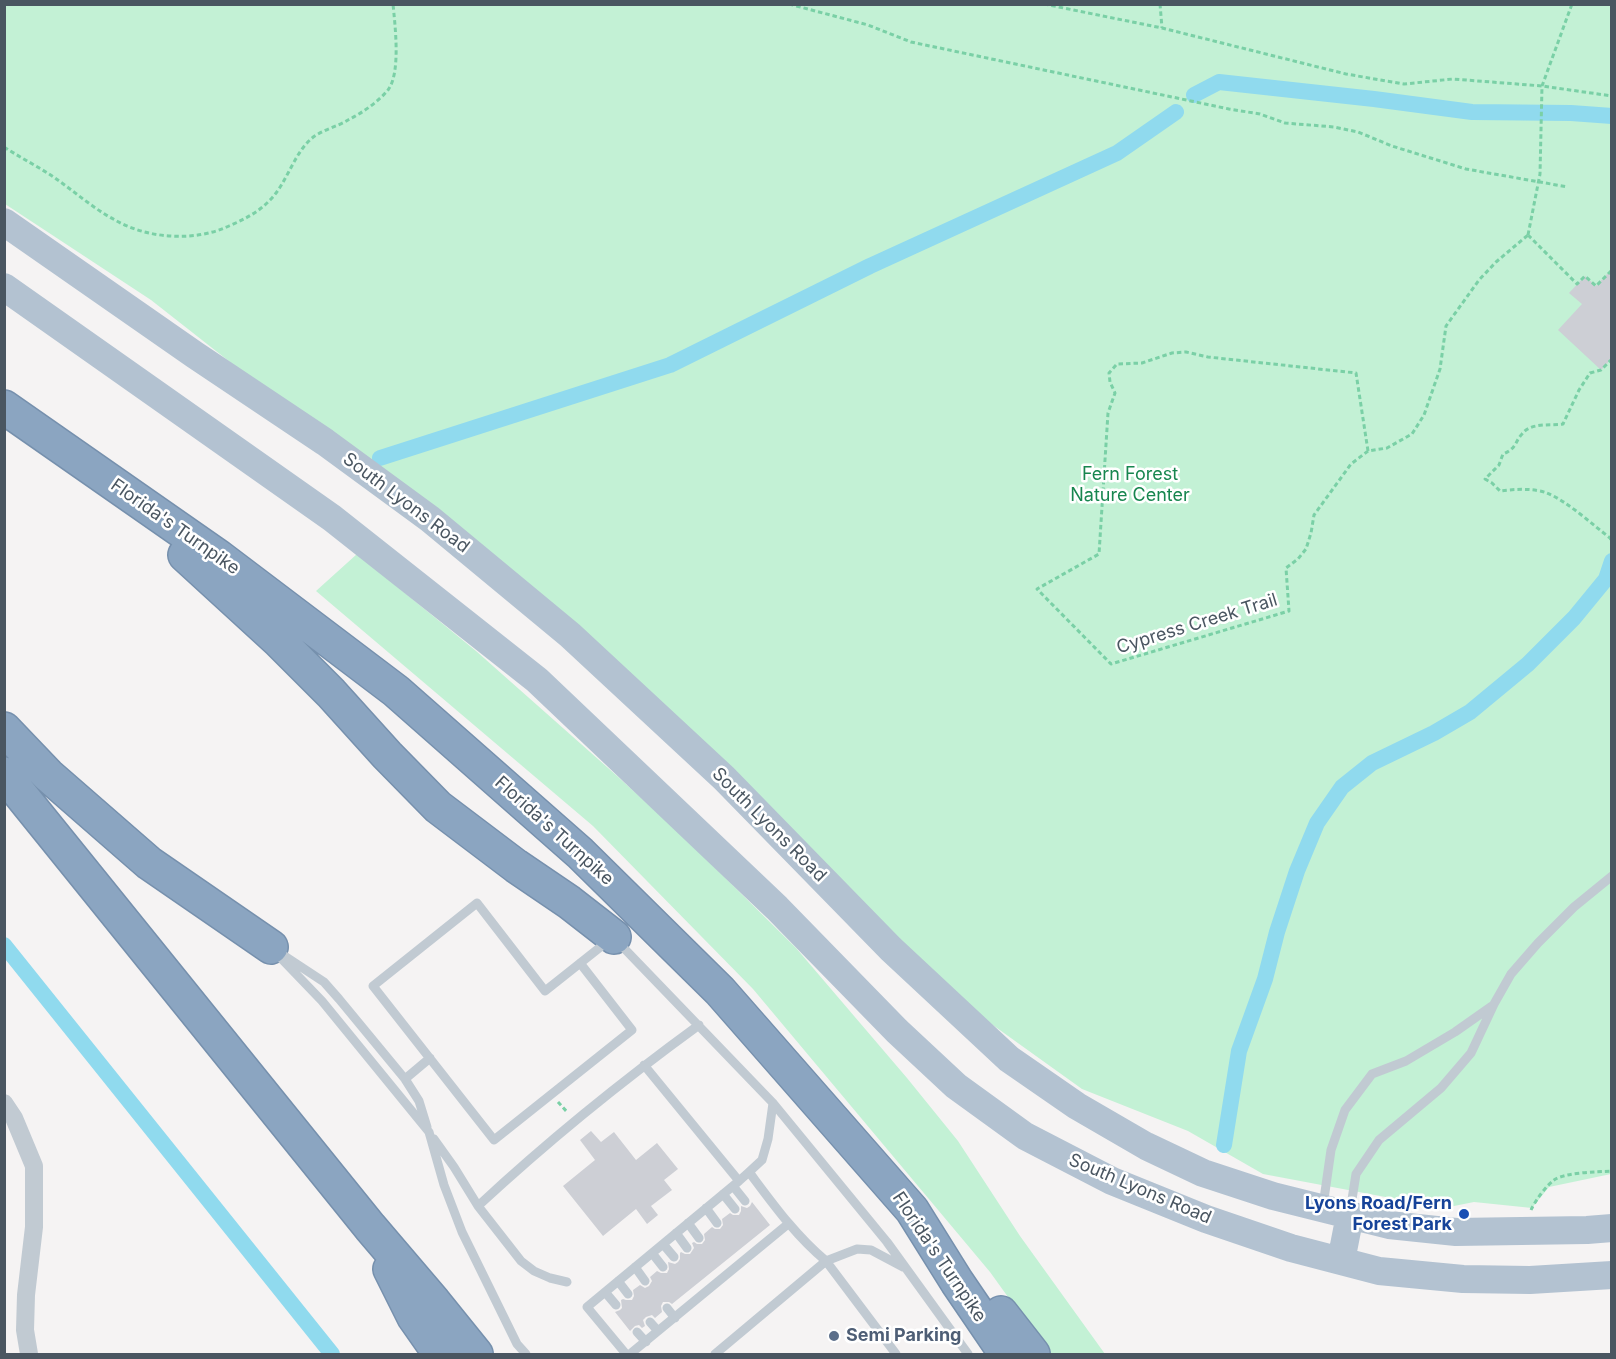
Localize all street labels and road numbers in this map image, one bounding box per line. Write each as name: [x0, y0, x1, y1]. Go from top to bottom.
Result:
street label: South Lyons Road: [339, 448, 473, 558]
street label: Florida's Turnpike: [106, 474, 244, 580]
street label: Cypress Creek Trail: [1114, 589, 1280, 659]
street label: South Lyons Road: [707, 763, 831, 887]
street label: Florida's Turnpike: [490, 772, 618, 890]
street label: South Lyons Road: [1065, 1149, 1215, 1229]
street label: Florida's Turnpike: [887, 1188, 991, 1326]

